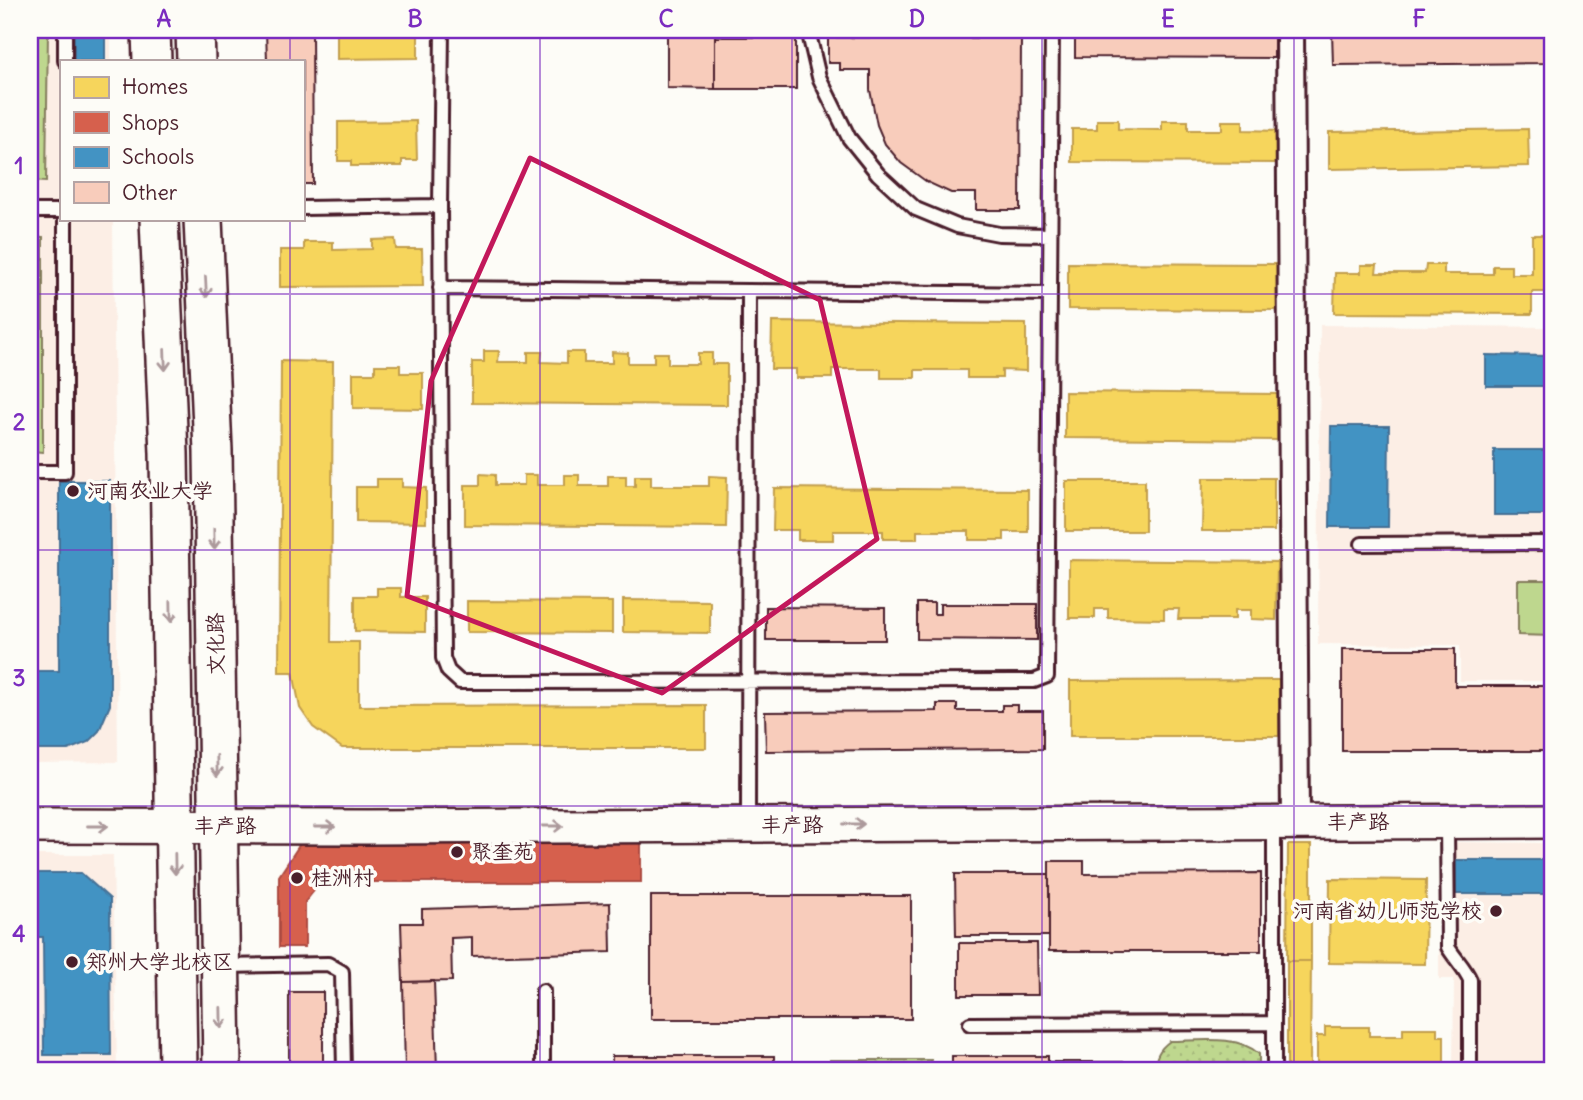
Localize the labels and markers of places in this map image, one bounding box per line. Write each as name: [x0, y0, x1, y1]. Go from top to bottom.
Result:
place label: 河南农业大学: [87, 477, 213, 504]
marker: 河南农业大学: [65, 483, 81, 499]
place label: 聚奎苑: [471, 838, 534, 865]
marker: 聚奎苑: [449, 844, 465, 860]
place label: 桂洲村: [311, 864, 374, 891]
marker: 桂洲村: [289, 870, 305, 886]
place label: 河南省幼儿师范学校: [1293, 897, 1482, 924]
marker: 河南省幼儿师范学校: [1488, 903, 1504, 919]
place label: 郑州大学北校区: [86, 948, 233, 975]
marker: 郑州大学北校区: [64, 954, 80, 970]

